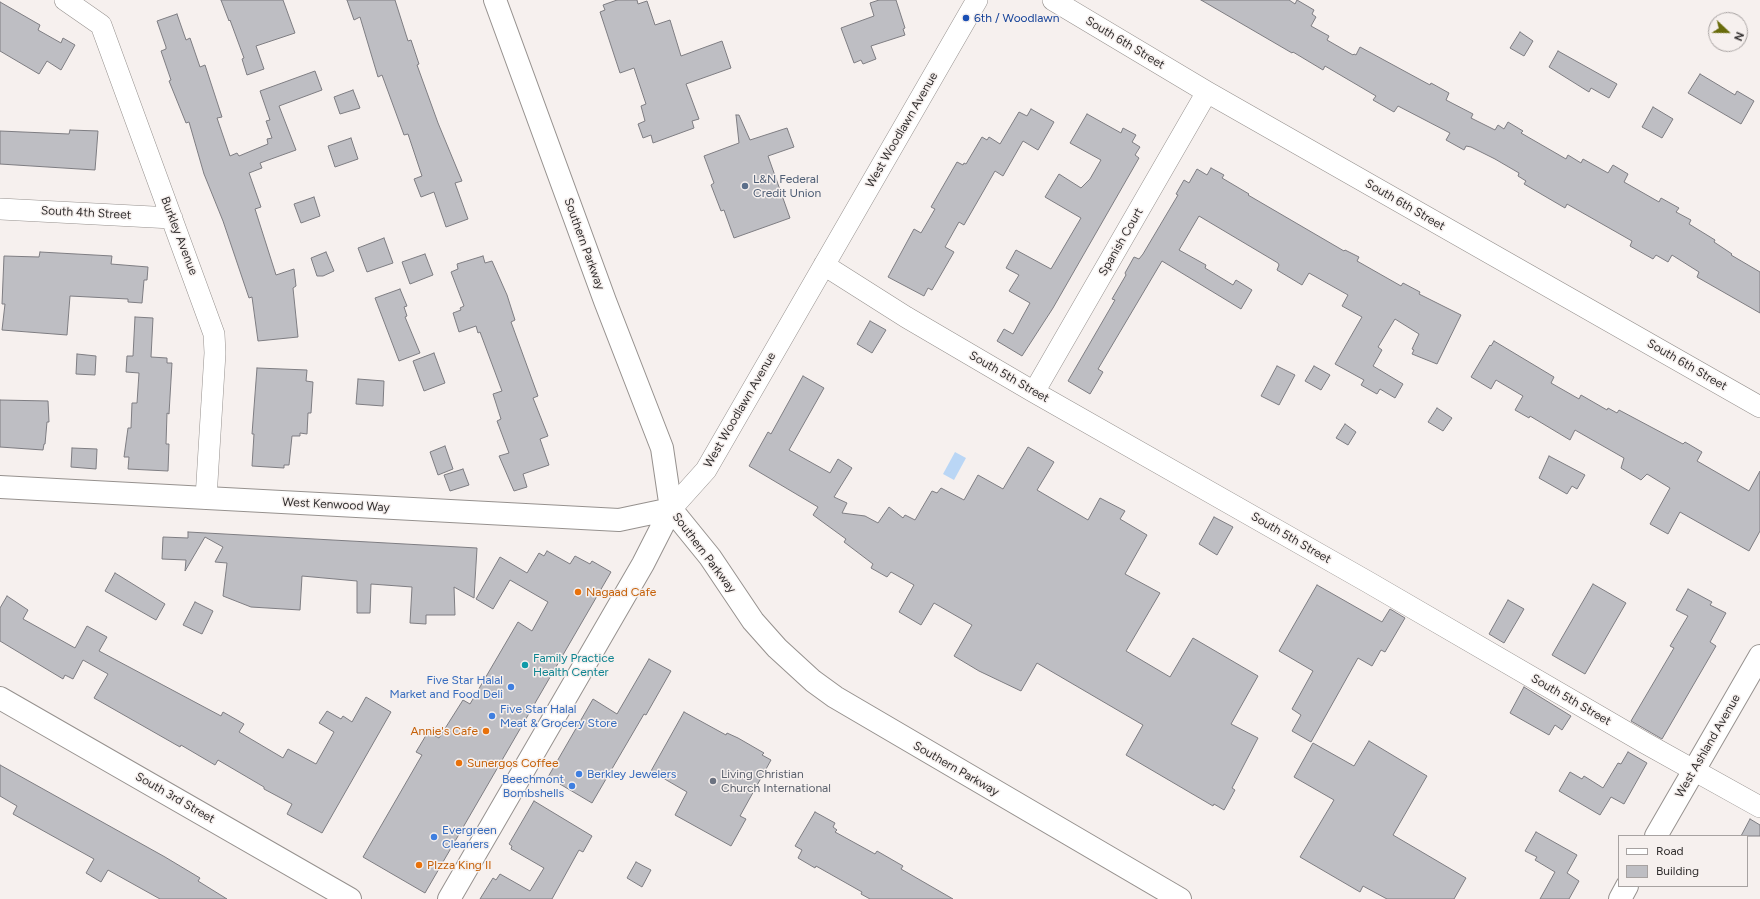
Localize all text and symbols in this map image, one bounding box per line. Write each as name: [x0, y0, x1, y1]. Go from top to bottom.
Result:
place label: 6th / Woodlawn: [974, 11, 1059, 25]
north arrow: [1708, 12, 1748, 52]
marker: 6th / Woodlawn: [961, 13, 971, 23]
street label: South 6th Street: [1083, 14, 1167, 72]
text: N: [1731, 30, 1746, 43]
street label: West Woodlawn Avenue: [863, 70, 941, 190]
place label: L&N Federal Credit Union: [753, 172, 821, 200]
street label: South 6th Street: [1363, 176, 1447, 234]
marker: L&N Federal Credit Union: [740, 181, 750, 191]
street label: Burkley Avenue: [157, 195, 201, 277]
street label: Southern Parkway: [561, 196, 607, 292]
street label: South 4th Street: [40, 203, 132, 223]
street label: Spanish Court: [1096, 205, 1146, 279]
street label: South 6th Street: [1645, 336, 1729, 394]
street label: South 5th Street: [966, 348, 1052, 406]
street label: West Woodlawn Avenue: [701, 350, 779, 470]
street label: West Kenwood Way: [282, 495, 390, 515]
street label: South 5th Street: [1248, 509, 1334, 567]
street label: Southern Parkway: [669, 510, 739, 596]
place label: Nagaad Cafe: [586, 585, 656, 599]
marker: Nagaad Cafe: [573, 587, 583, 597]
place label: Family Practice Health Center: [533, 651, 614, 679]
marker: Family Practice Health Center: [520, 660, 530, 670]
street label: South 5th Street: [1528, 671, 1614, 729]
place label: Five Star Halal Market and Food Deli: [390, 673, 503, 701]
marker: Five Star Halal Market and Food Deli: [506, 682, 516, 692]
street label: West Ashland Avenue: [1672, 692, 1744, 800]
place label: Five Star Halal Meat & Grocery Store: [500, 702, 617, 730]
marker: Five Star Halal Meat & Grocery Store: [487, 711, 497, 721]
place label: Annie's Cafe: [410, 724, 478, 738]
marker: Annie's Cafe: [481, 726, 491, 736]
street label: Southern Parkway: [910, 739, 1002, 799]
place label: Sunergos Coffee: [467, 756, 558, 770]
marker: Sunergos Coffee: [454, 758, 464, 768]
place label: Berkley Jewelers: [587, 767, 676, 781]
place label: Living Christian Church International: [721, 767, 831, 795]
street label: South 3rd Street: [133, 769, 217, 827]
marker: Berkley Jewelers: [574, 769, 584, 779]
place label: Beechmont Bombshells: [502, 772, 564, 800]
marker: Living Christian Church International: [708, 776, 718, 786]
marker: Beechmont Bombshells: [567, 781, 577, 791]
place label: Evergreen Cleaners: [442, 823, 497, 851]
marker: Evergreen Cleaners: [429, 832, 439, 842]
legend: [1618, 835, 1748, 887]
text: Road: [1656, 844, 1684, 858]
place label: PIzza King II: [427, 858, 491, 872]
marker: PIzza King II: [414, 860, 424, 870]
text: Building: [1656, 864, 1699, 878]

